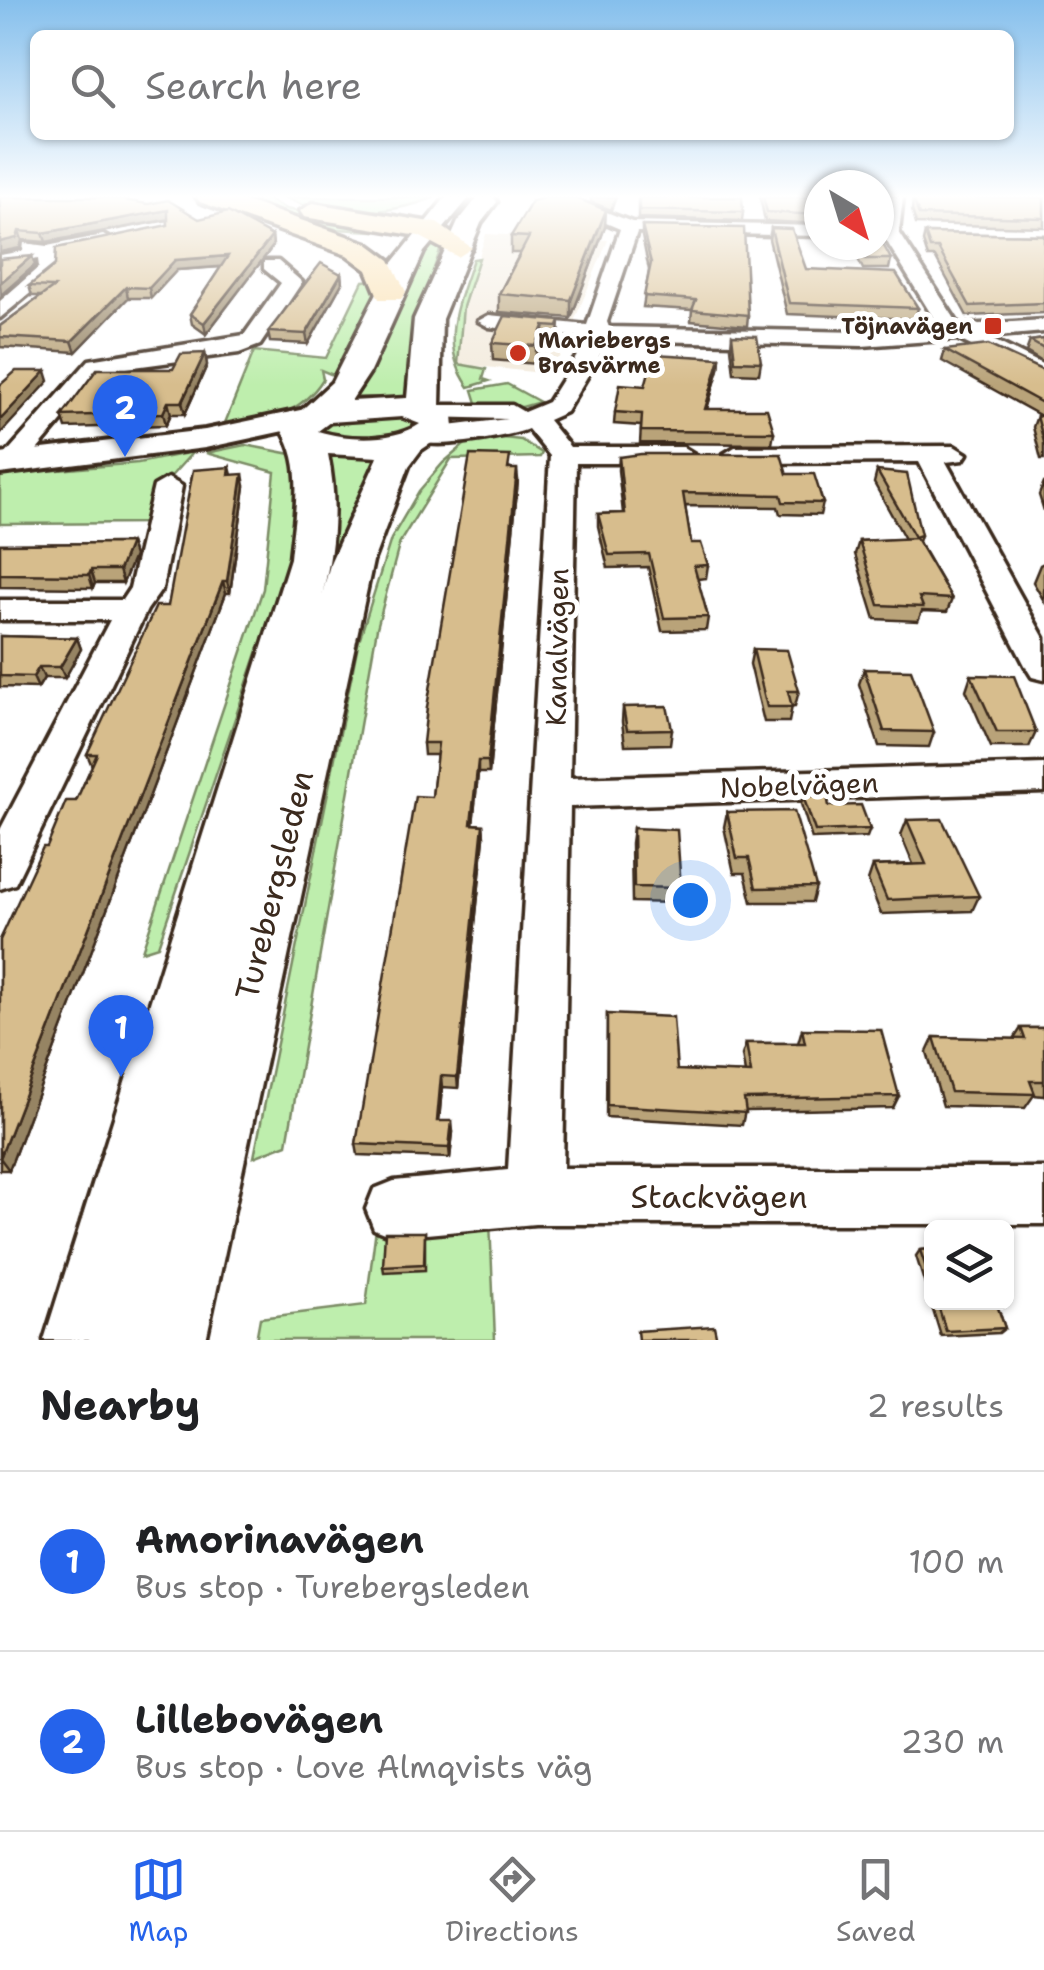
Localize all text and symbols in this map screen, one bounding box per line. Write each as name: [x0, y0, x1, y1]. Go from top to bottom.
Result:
search box: [30, 30, 1014, 140]
icon: search: [65, 58, 120, 113]
text: Search here: [145, 60, 362, 111]
north arrow: [804, 170, 894, 260]
place label: Töjnavägen: [841, 312, 973, 341]
marker: Töjnavägen: [982, 315, 1004, 337]
place label: Mariebergs Brasvärme: [538, 326, 671, 380]
marker: Mariebergs Brasvärme: [507, 342, 529, 364]
pin: 2: [92, 374, 158, 457]
street label: Kanalvägen: [537, 568, 577, 726]
street label: Nobelvägen: [719, 763, 879, 807]
street label: Turebergsleden: [225, 766, 323, 1004]
your location: [665, 875, 716, 926]
pin: 1: [88, 994, 154, 1077]
street label: Stackvägen: [630, 1175, 808, 1218]
map controls: [924, 1220, 1014, 1310]
button: layers: [924, 1220, 1014, 1310]
text: Nearby: [40, 1377, 200, 1433]
text: 2 results: [867, 1384, 1004, 1427]
text: Amorinavägen: [135, 1514, 424, 1565]
text: 1: [65, 1540, 80, 1583]
text: 100 m: [908, 1540, 1004, 1583]
text: Bus stop · Turebergsleden: [135, 1565, 530, 1608]
text: Lillebovägen: [135, 1694, 383, 1745]
text: 2: [61, 1720, 84, 1763]
text: 230 m: [901, 1720, 1004, 1763]
text: Bus stop · Love Almqvists väg: [135, 1745, 592, 1788]
tab: Map: [129, 1852, 188, 1950]
tab: Directions: [445, 1852, 579, 1950]
tab: Saved: [836, 1852, 915, 1950]

